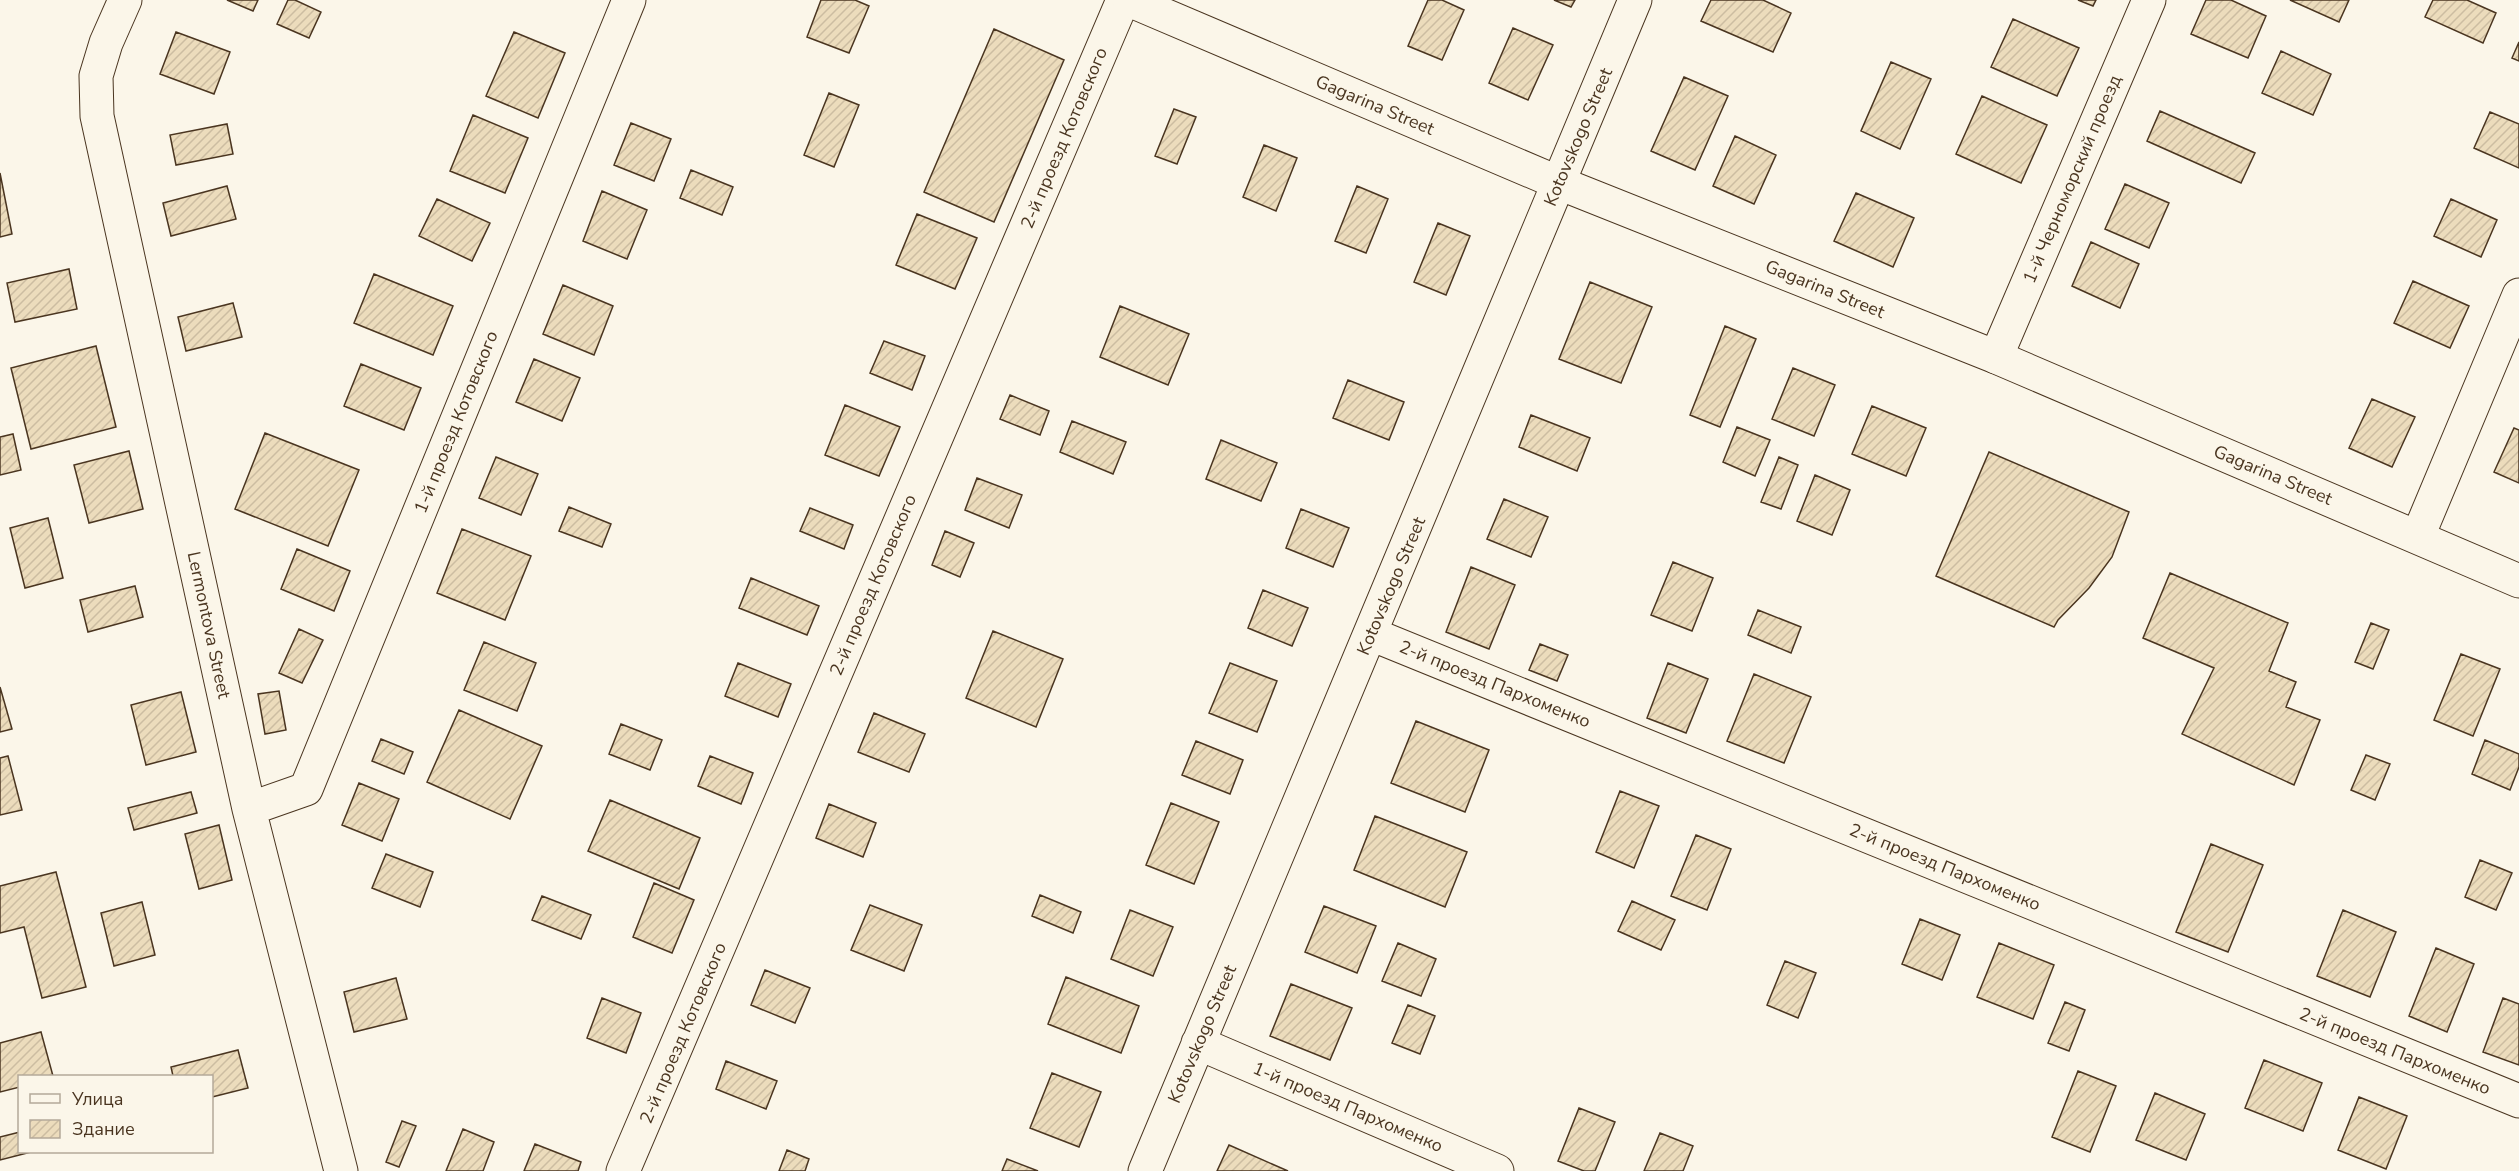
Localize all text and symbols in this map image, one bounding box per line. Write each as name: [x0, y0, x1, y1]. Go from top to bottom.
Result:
street label: 2-й проезд Котовского: [1015, 44, 1113, 232]
street label: Kotovskogo Street: [1538, 64, 1618, 210]
street label: Gagarina Street: [1312, 69, 1439, 141]
street label: 1-й Черноморский проезд: [2017, 71, 2127, 287]
street label: Gagarina Street: [1762, 254, 1889, 324]
street label: 1-й проезд Котовского: [408, 327, 504, 517]
street label: Gagarina Street: [2210, 439, 2337, 511]
street label: 2-й проезд Котовского: [824, 491, 922, 679]
street label: Kotovskogo Street: [1351, 513, 1431, 659]
street label: Lermontova Street: [182, 549, 236, 701]
street label: 2-й проезд Пархоменко: [1396, 635, 1594, 733]
street label: 2-й проезд Пархоменко: [1846, 818, 2044, 916]
street label: 2-й проезд Котовского: [634, 939, 732, 1127]
street label: Kotovskogo Street: [1162, 961, 1242, 1107]
street label: 2-й проезд Пархоменко: [2296, 1002, 2494, 1100]
street label: 1-й проезд Пархоменко: [1249, 1056, 1447, 1158]
legend: [18, 1075, 213, 1153]
text: Улица: [71, 1087, 123, 1111]
text: Здание: [72, 1117, 135, 1141]

